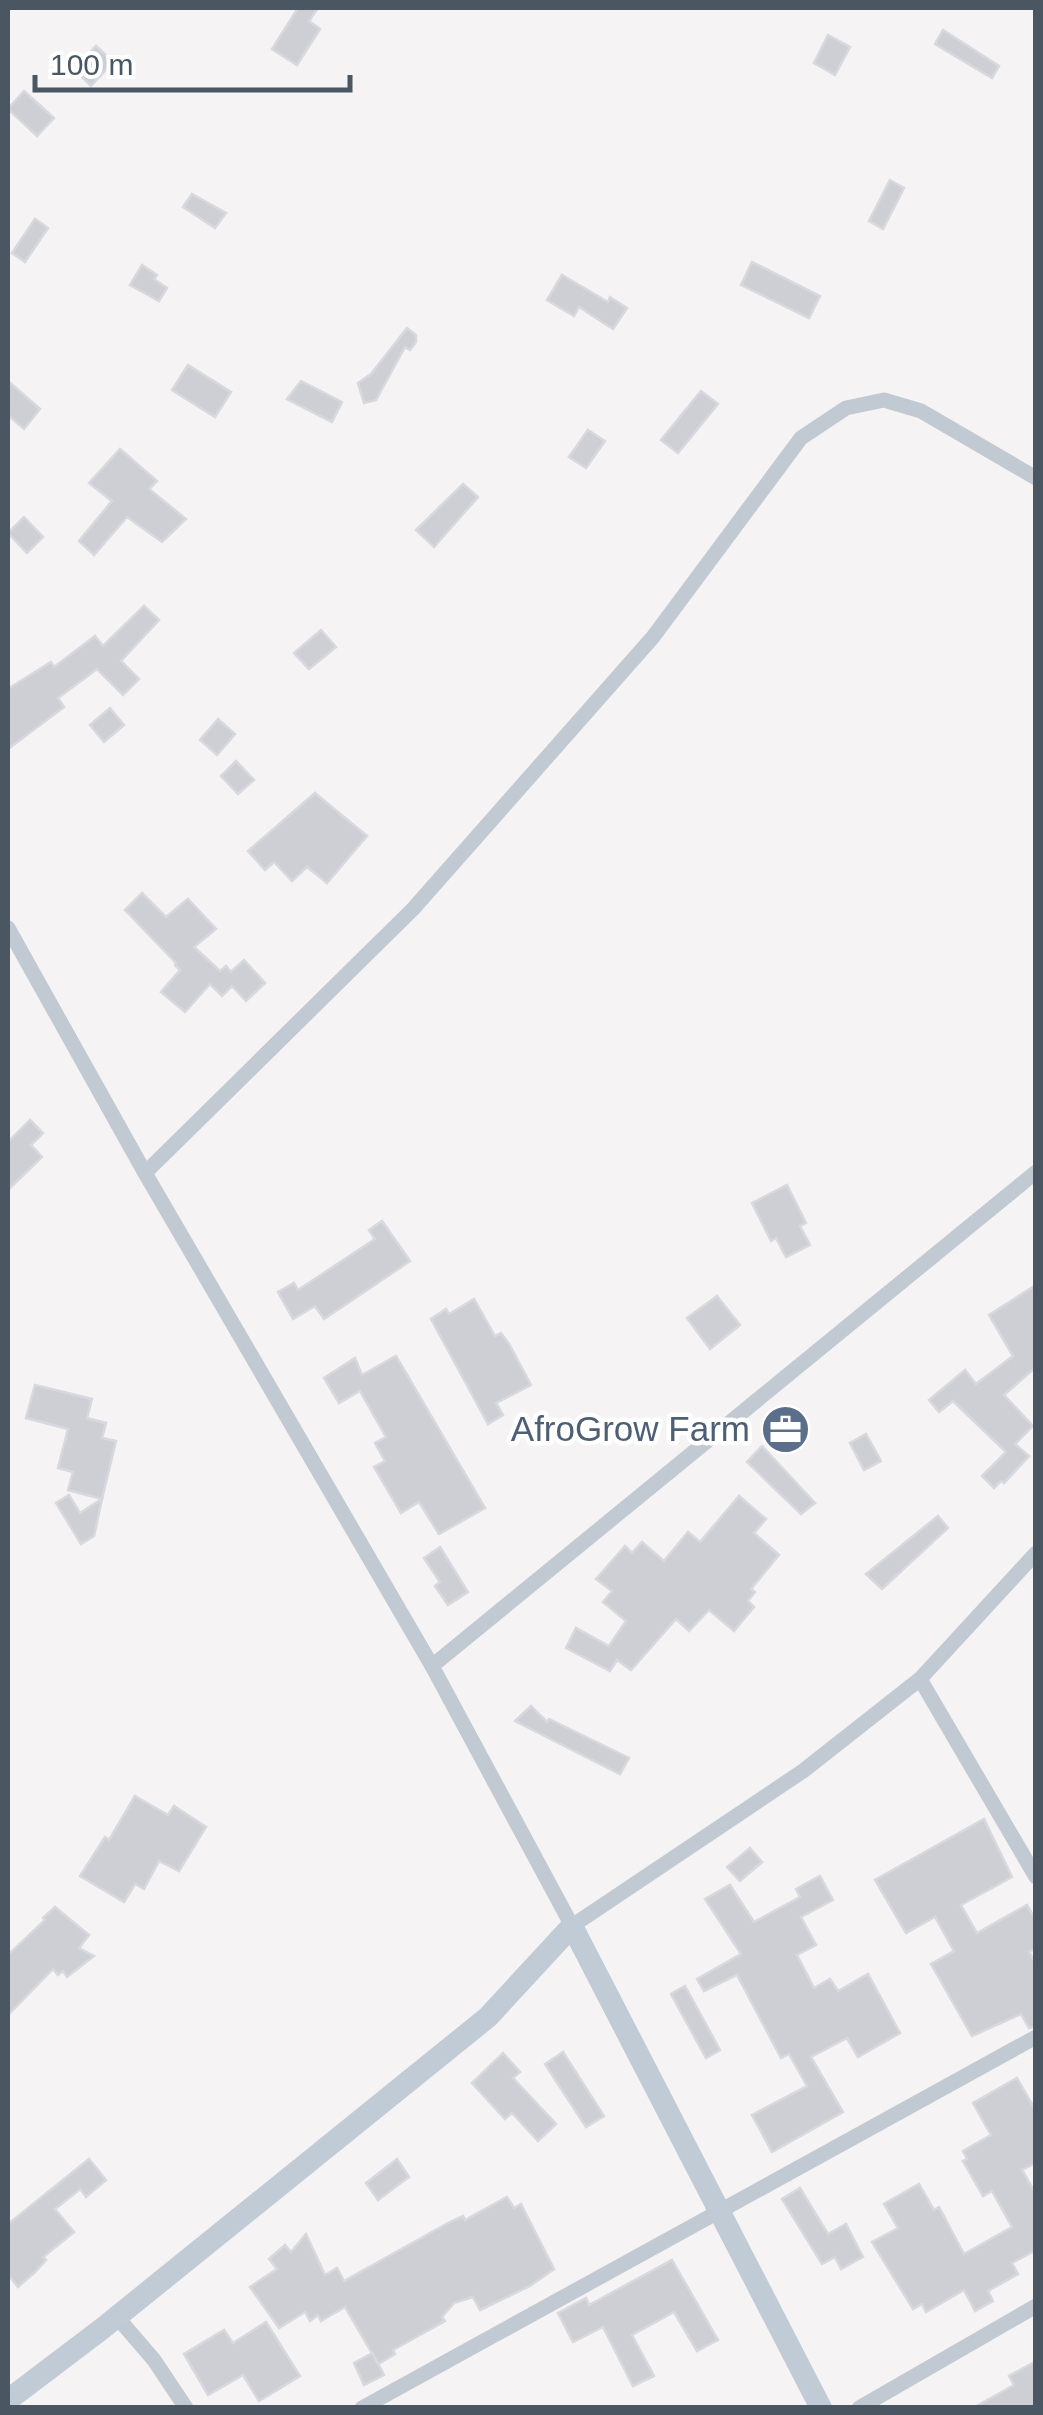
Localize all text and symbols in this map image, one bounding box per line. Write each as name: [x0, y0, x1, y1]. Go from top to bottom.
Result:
scale bar: [35, 30, 350, 92]
text: 100 m: [50, 48, 133, 81]
office icon: AfroGrow Farm: [759, 1403, 811, 1455]
place label: AfroGrow Farm: [511, 1409, 750, 1448]

